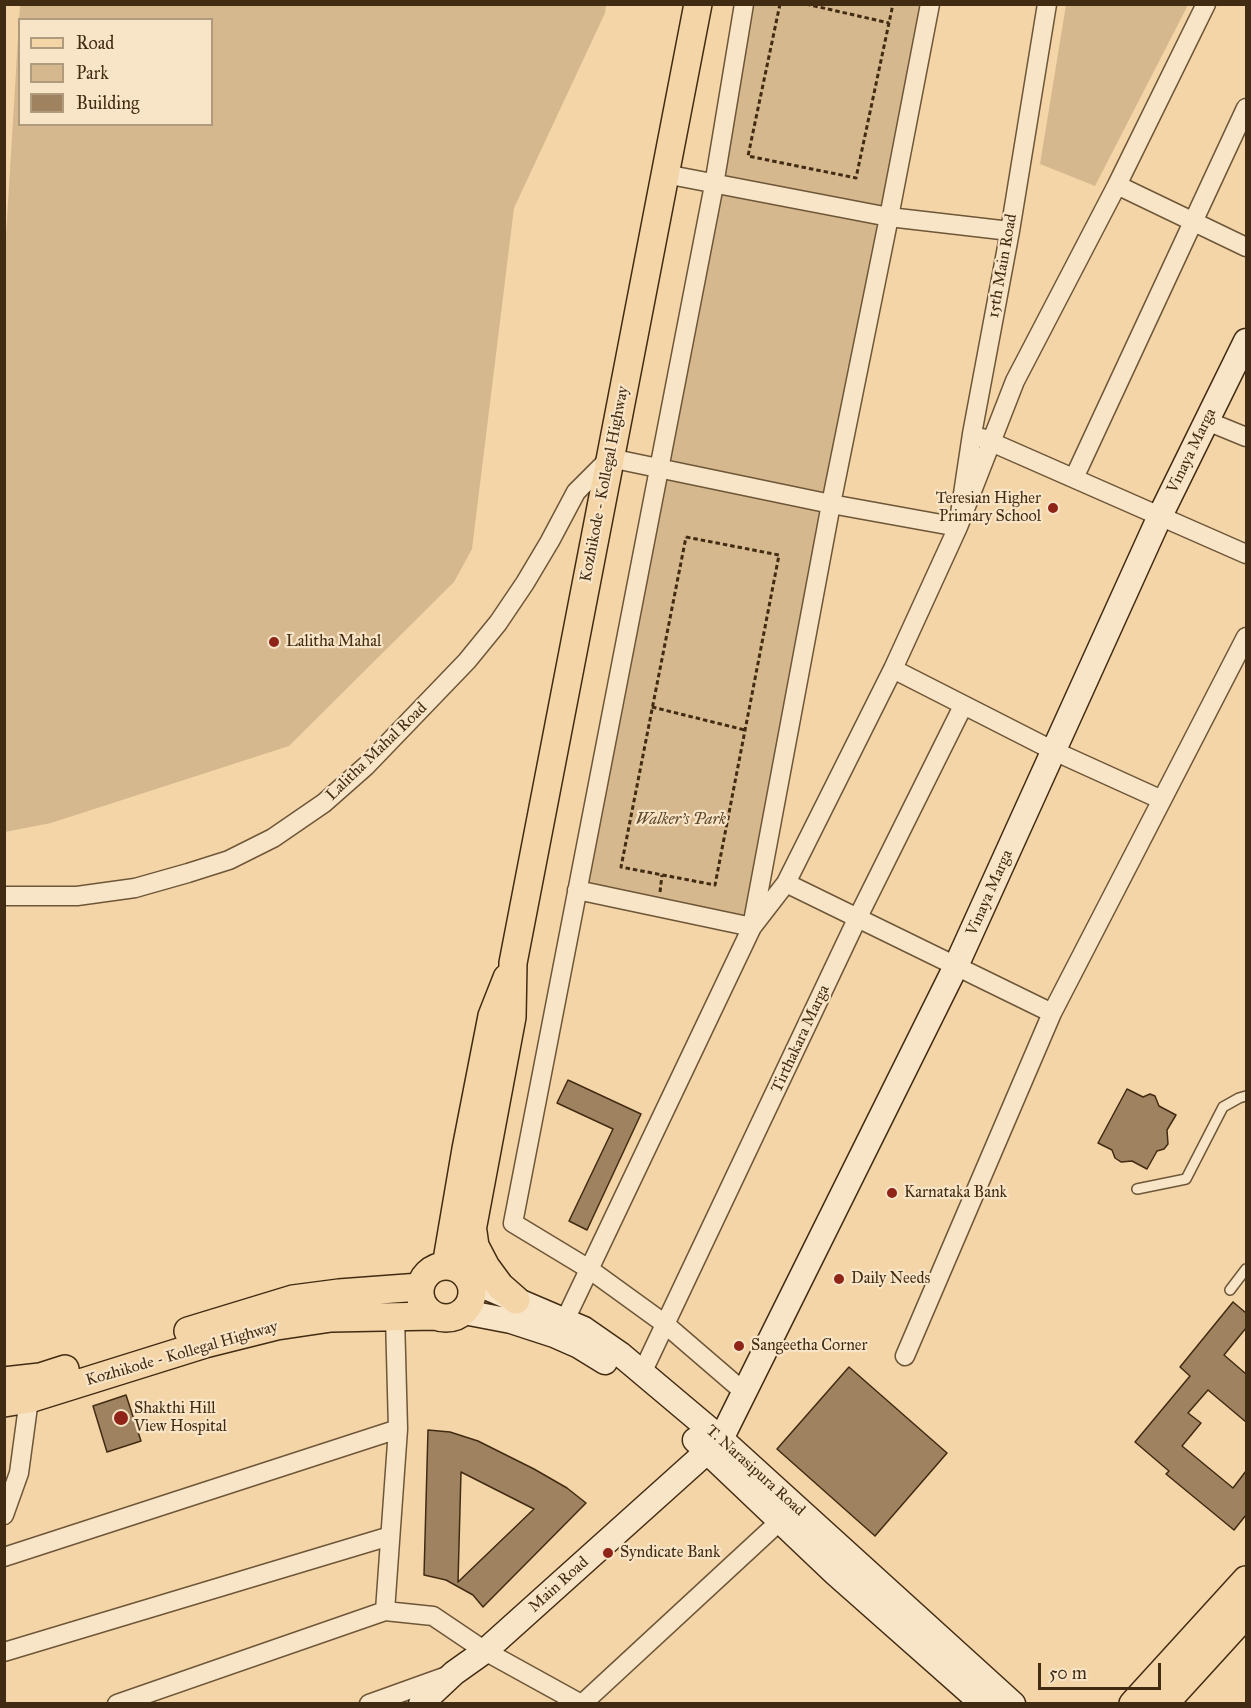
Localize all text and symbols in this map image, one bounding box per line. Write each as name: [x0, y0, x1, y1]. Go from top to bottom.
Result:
legend: [18, 18, 213, 126]
text: Road: [76, 32, 114, 54]
text: Park: [76, 62, 109, 84]
text: Building: [76, 92, 139, 114]
street label: 15th Main Road: [984, 212, 1022, 320]
street label: Kozhikode - Kollegal Highway: [577, 384, 633, 584]
street label: Vinaya Marga: [1163, 406, 1221, 496]
place label: Teresian Higher Primary School: [936, 489, 1041, 527]
marker: Teresian Higher Primary School: [1046, 501, 1060, 515]
place label: Lalitha Mahal: [286, 632, 381, 652]
marker: Lalitha Mahal: [267, 635, 281, 649]
street label: Lalitha Mahal Road: [323, 699, 431, 805]
park label: Walker's Park: [636, 810, 726, 830]
street label: Vinaya Marga: [963, 847, 1017, 939]
street label: Tirthakara Marga: [768, 982, 834, 1096]
place label: Karnataka Bank: [904, 1183, 1007, 1203]
marker: Karnataka Bank: [885, 1186, 899, 1200]
place label: Daily Needs: [851, 1269, 930, 1289]
marker: Daily Needs: [832, 1272, 846, 1286]
street label: Kozhikode - Kollegal Highway: [84, 1317, 280, 1391]
place label: Sangeetha Corner: [751, 1336, 868, 1356]
marker: Sangeetha Corner: [732, 1339, 746, 1353]
place label: Shakthi Hill View Hospital: [134, 1399, 227, 1437]
marker: Shakthi Hill View Hospital: [112, 1409, 130, 1427]
street label: T. Narasipura Road: [701, 1421, 809, 1521]
place label: Syndicate Bank: [620, 1543, 720, 1563]
marker: Syndicate Bank: [601, 1546, 615, 1560]
street label: Main Road: [525, 1553, 593, 1617]
scale bar: [1041, 1651, 1164, 1689]
text: 50 m: [1049, 1662, 1087, 1684]

